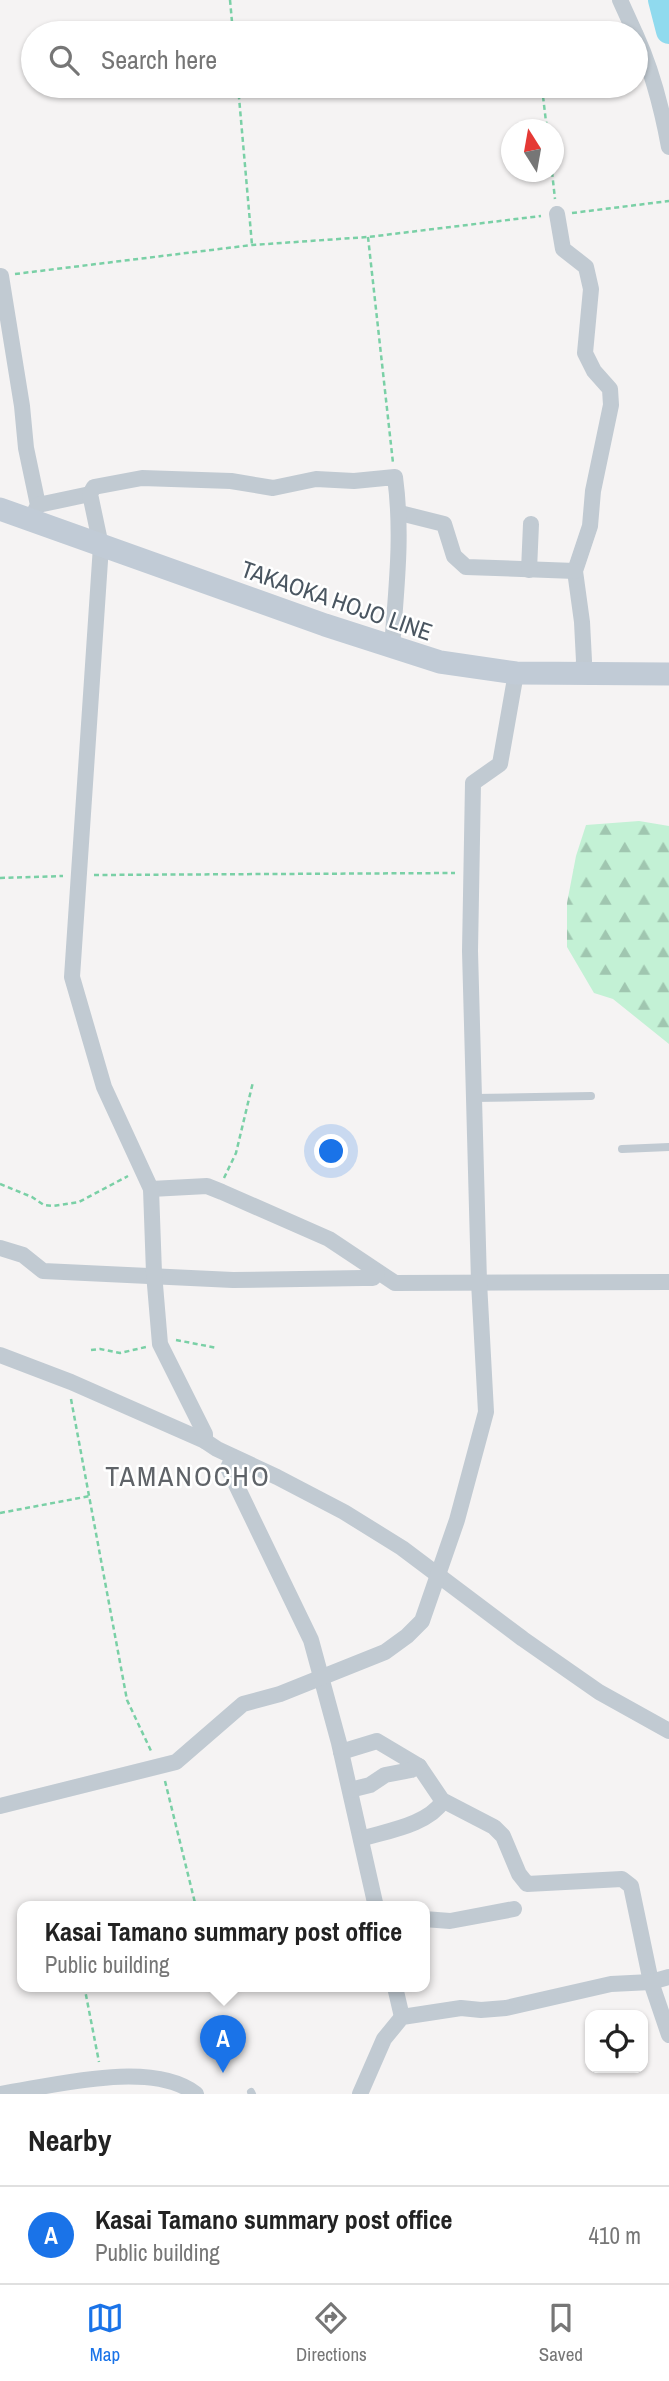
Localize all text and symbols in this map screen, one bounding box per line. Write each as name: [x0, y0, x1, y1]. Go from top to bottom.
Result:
search box: [21, 21, 648, 98]
icon: search: [45, 41, 83, 79]
text: Search here: [101, 42, 217, 77]
north arrow: [501, 119, 564, 182]
street label: TAKAOKA HOJO LINE: [237, 552, 437, 648]
your location: [314, 1134, 348, 1168]
district label: TAMANOCHO: [105, 1457, 271, 1495]
popup: [17, 1901, 430, 1992]
text: Kasai Tamano summary post office: [45, 1914, 402, 1949]
text: Public building: [45, 1949, 170, 1980]
map controls: [585, 2010, 648, 2073]
button: locate: [585, 2010, 648, 2073]
pin: A: [200, 2015, 246, 2073]
text: Nearby: [28, 2120, 111, 2160]
text: Kasai Tamano summary post office: [95, 2202, 452, 2237]
text: A: [44, 2220, 58, 2251]
text: 410 m: [589, 2220, 641, 2251]
text: Public building: [95, 2237, 220, 2268]
tab: Map: [86, 2299, 124, 2367]
tab: Directions: [296, 2299, 367, 2367]
tab: Saved: [539, 2299, 583, 2367]

